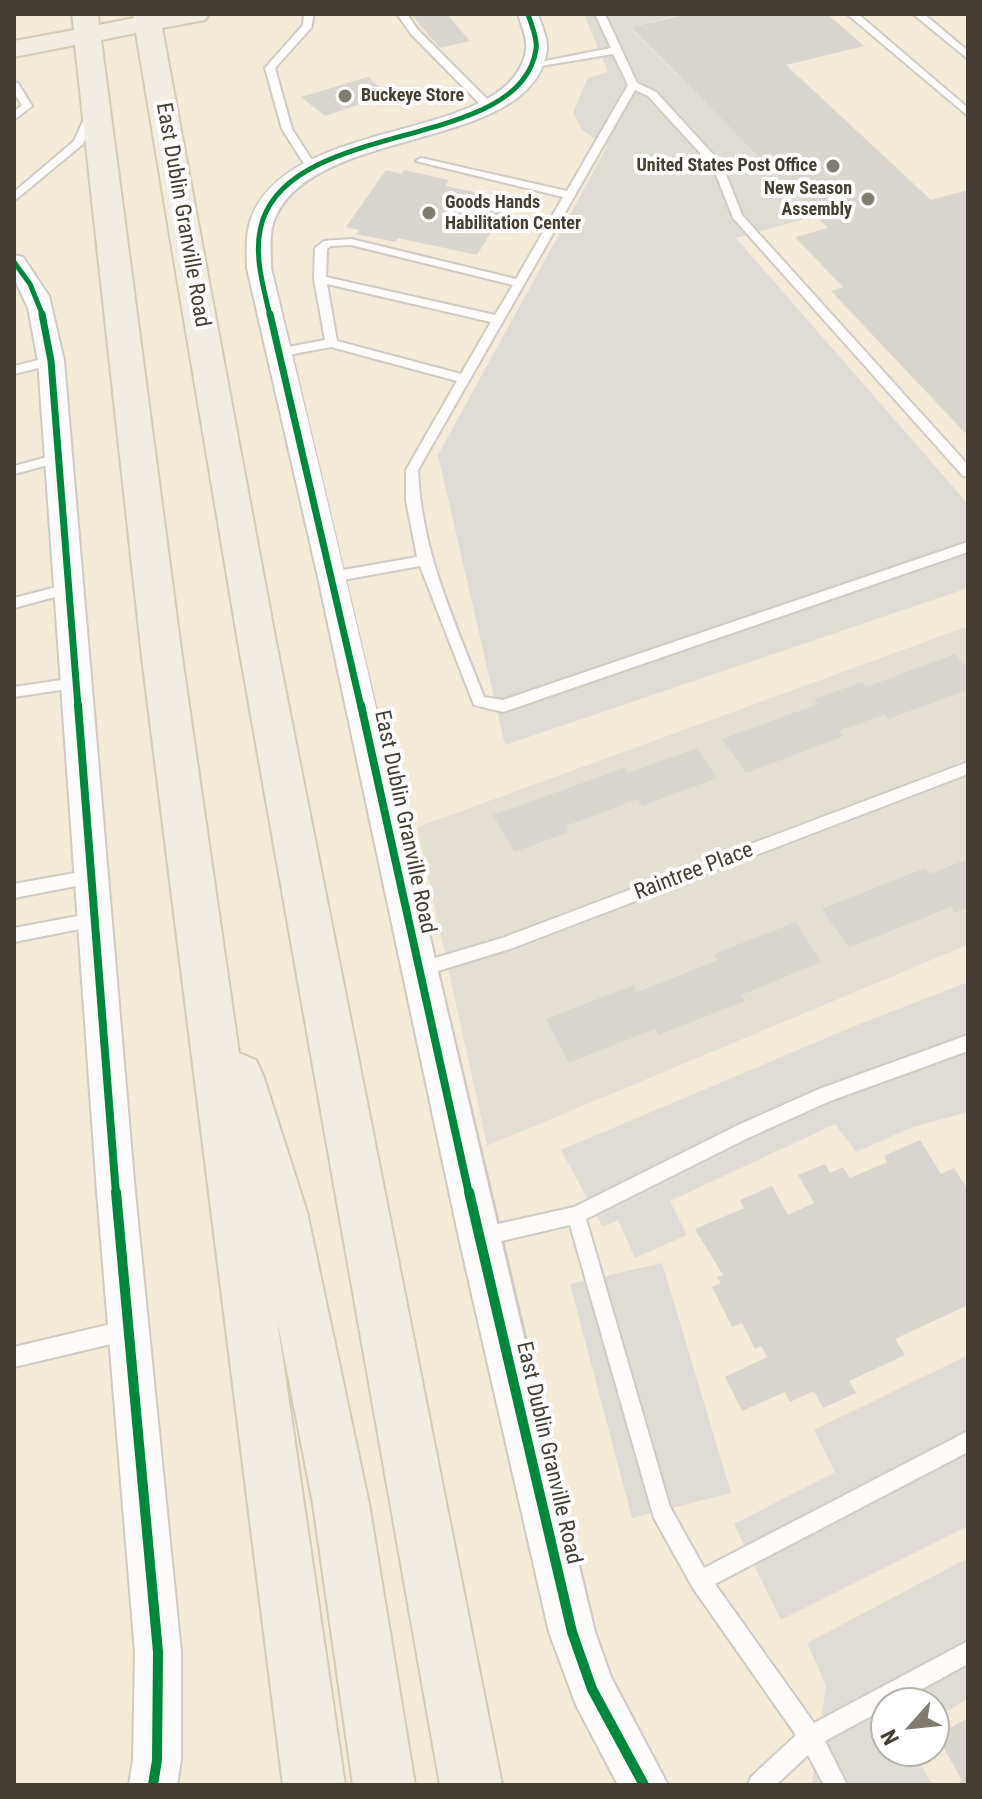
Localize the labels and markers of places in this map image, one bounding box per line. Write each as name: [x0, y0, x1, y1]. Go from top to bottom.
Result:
place label: Buckeye Store: [361, 85, 464, 107]
marker: Buckeye Store: [336, 87, 354, 105]
place label: United States Post Office: [637, 155, 817, 177]
marker: United States Post Office: [824, 157, 842, 175]
place label: New Season Assembly: [764, 178, 852, 220]
marker: New Season Assembly: [859, 190, 877, 208]
place label: Goods Hands Habilitation Center: [445, 192, 581, 234]
marker: Goods Hands Habilitation Center: [420, 204, 438, 222]

